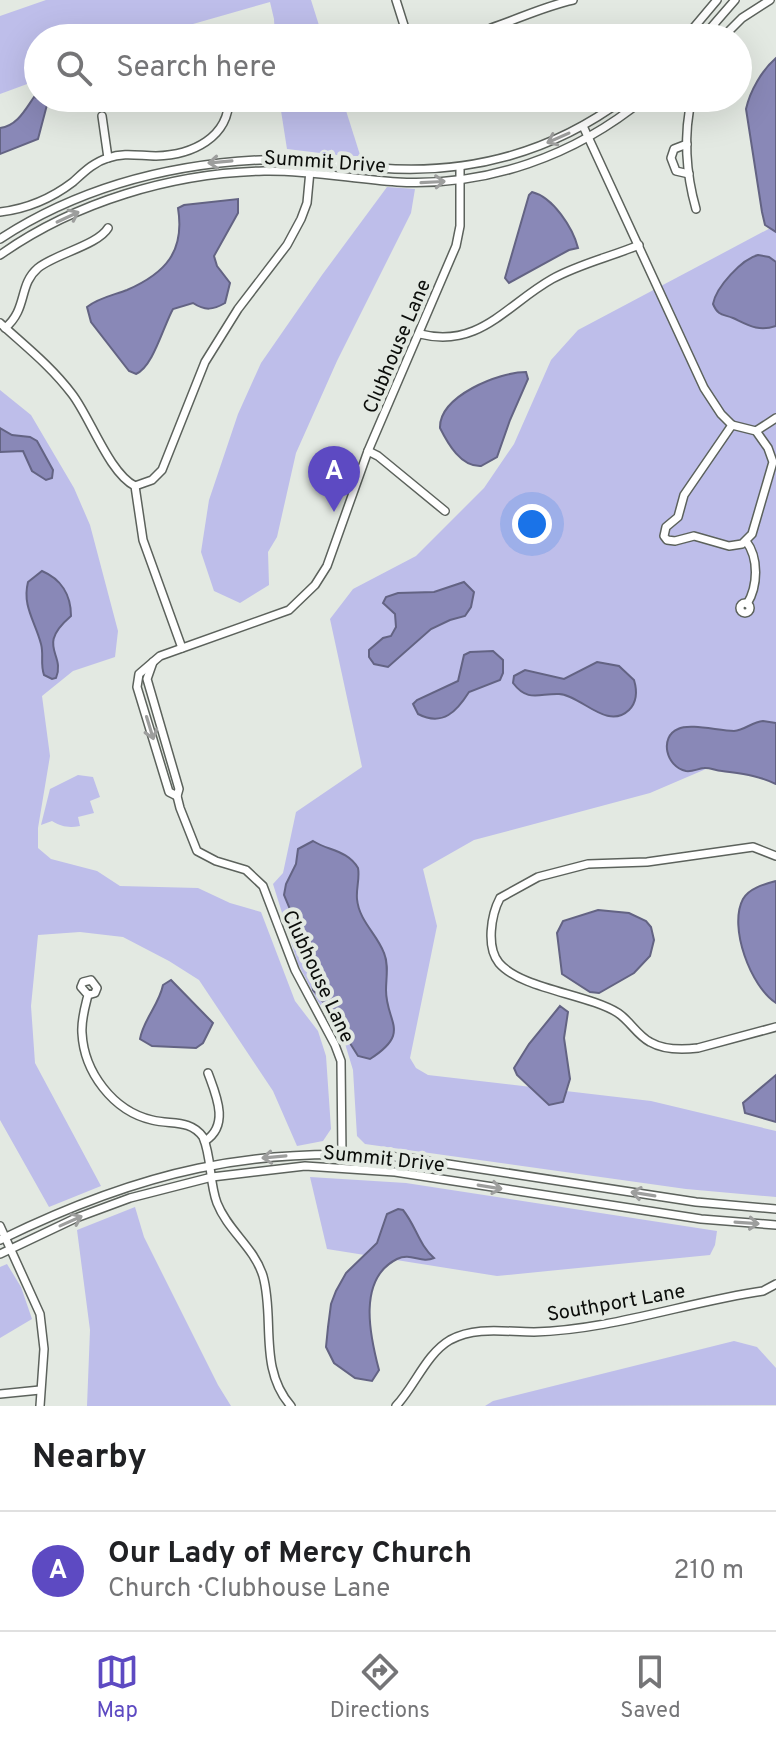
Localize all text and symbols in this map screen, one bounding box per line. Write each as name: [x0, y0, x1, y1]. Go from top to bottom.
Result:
search box: [24, 24, 752, 112]
icon: search: [52, 46, 96, 90]
text: Search here: [116, 50, 276, 87]
one-way arrow: [546, 132, 571, 147]
street label: Summit Drive: [263, 146, 387, 180]
one-way arrow: [207, 155, 234, 170]
one-way arrow: [419, 174, 446, 189]
one-way arrow: [56, 209, 80, 224]
street label: Clubhouse Lane: [358, 276, 438, 418]
pin: A: [308, 446, 360, 512]
your location: [512, 504, 552, 544]
one-way arrow: [144, 715, 158, 740]
street label: Clubhouse Lane: [275, 906, 359, 1047]
street label: Summit Drive: [322, 1141, 446, 1179]
one-way arrow: [261, 1150, 288, 1165]
one-way arrow: [477, 1180, 502, 1195]
one-way arrow: [631, 1185, 656, 1200]
one-way arrow: [58, 1212, 83, 1227]
one-way arrow: [733, 1216, 760, 1231]
street label: Southport Lane: [545, 1279, 688, 1329]
text: Nearby: [32, 1437, 147, 1480]
text: Our Lady of Mercy Church: [108, 1536, 472, 1573]
text: A: [49, 1555, 67, 1588]
text: 210 m: [674, 1555, 744, 1588]
text: Church · Clubhouse Lane: [108, 1573, 390, 1606]
tab: Map: [95, 1650, 139, 1725]
tab: Directions: [330, 1650, 430, 1725]
tab: Saved: [620, 1650, 681, 1725]

